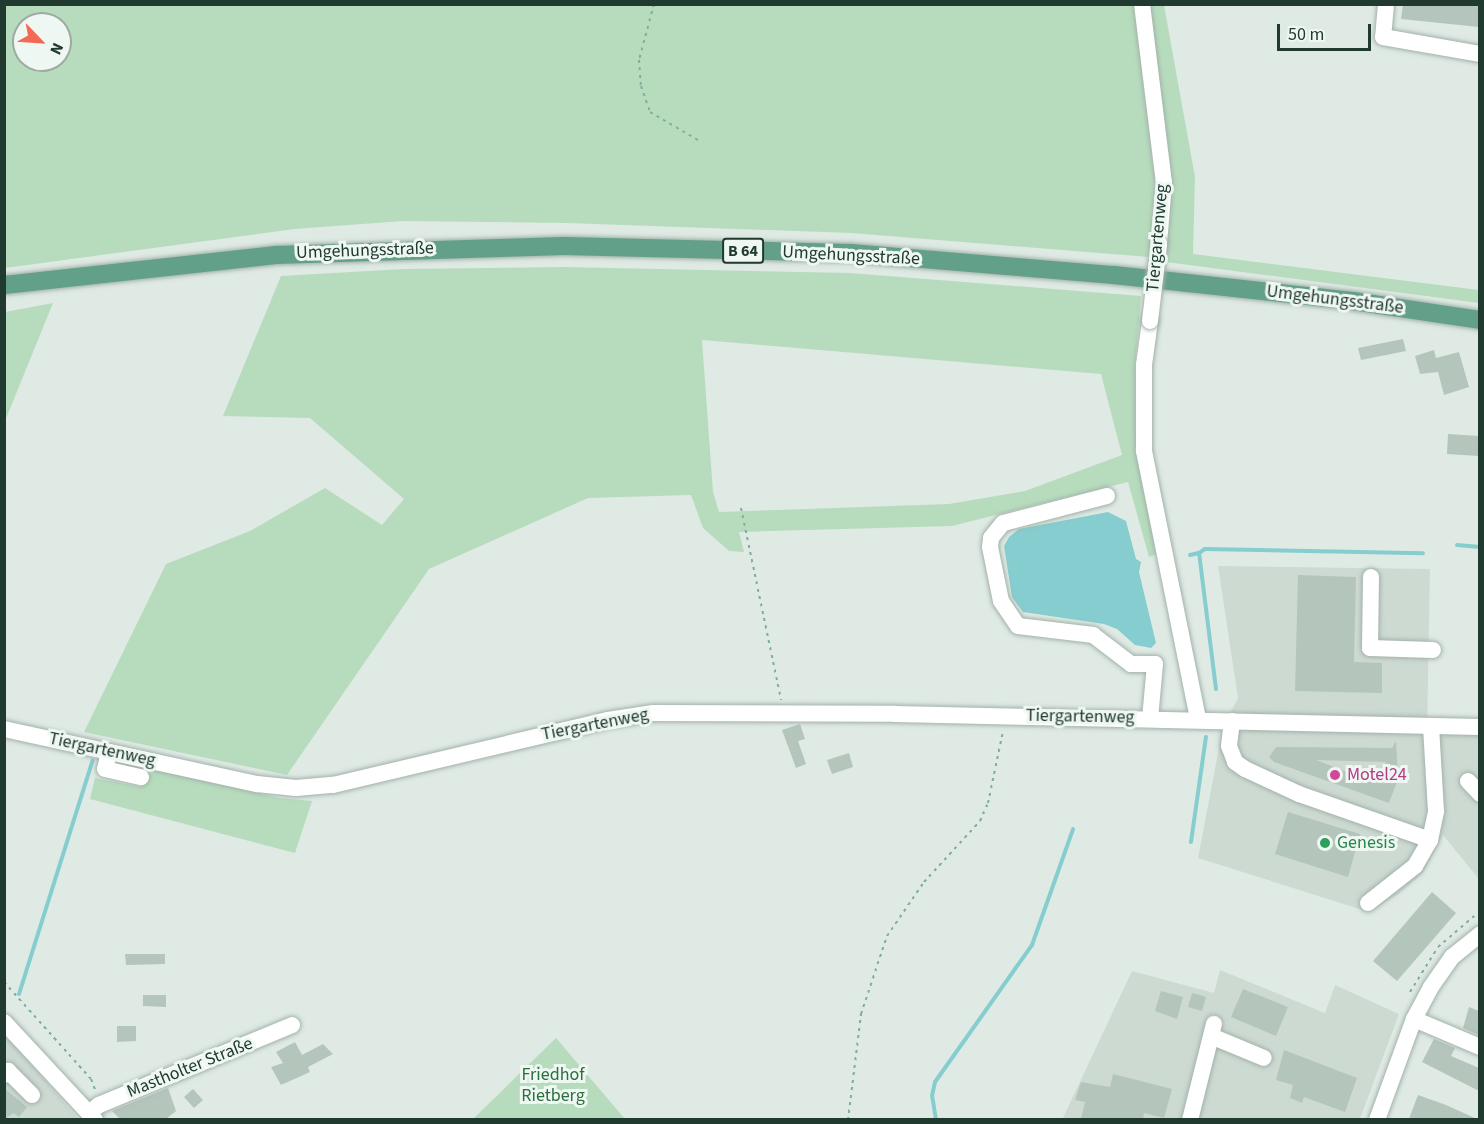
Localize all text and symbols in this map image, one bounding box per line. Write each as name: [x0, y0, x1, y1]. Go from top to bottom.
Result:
north arrow: [12, 12, 72, 72]
scale bar: [1280, 12, 1374, 50]
text: 50 m: [1288, 22, 1324, 47]
text: N: [44, 39, 69, 58]
street label: Tiergartenweg: [1143, 183, 1173, 293]
street label: Umgehungsstraße: [296, 238, 434, 264]
road number: B 64: [722, 238, 764, 264]
street label: Umgehungsstraße: [782, 242, 920, 270]
street label: Umgehungsstraße: [1265, 281, 1405, 319]
street label: Tiergartenweg: [540, 704, 650, 746]
street label: Tiergartenweg: [1026, 705, 1134, 729]
street label: Tiergartenweg: [47, 728, 157, 772]
place label: Motel24: [1347, 764, 1407, 786]
marker: Motel24: [1328, 768, 1342, 782]
place label: Genesis: [1337, 832, 1395, 854]
marker: Genesis: [1318, 836, 1332, 850]
street label: Mastholter Straße: [124, 1033, 256, 1103]
park label: Friedhof Rietberg: [521, 1065, 585, 1108]

